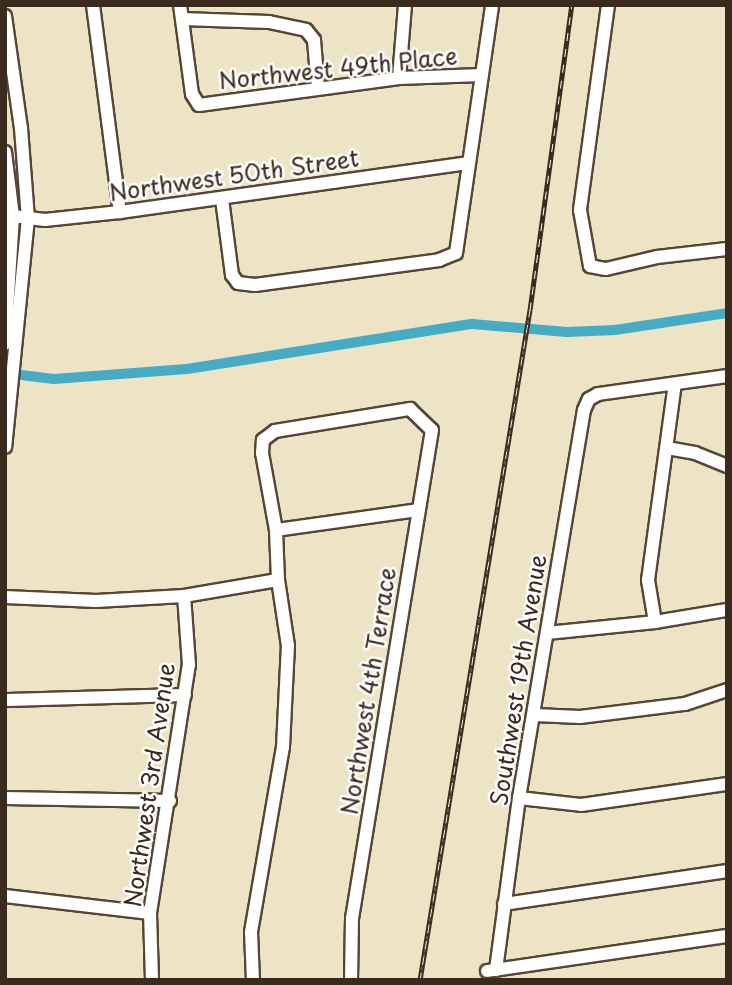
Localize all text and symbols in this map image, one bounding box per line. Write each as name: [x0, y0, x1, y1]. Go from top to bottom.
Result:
street label: Northwest 49th Place: [218, 42, 458, 94]
street label: Northwest 50th Street: [107, 144, 361, 206]
street label: Southwest 19th Avenue: [485, 553, 551, 807]
street label: Northwest 4th Terrace: [335, 565, 401, 817]
street label: Northwest 3rd Avenue: [118, 661, 180, 909]

